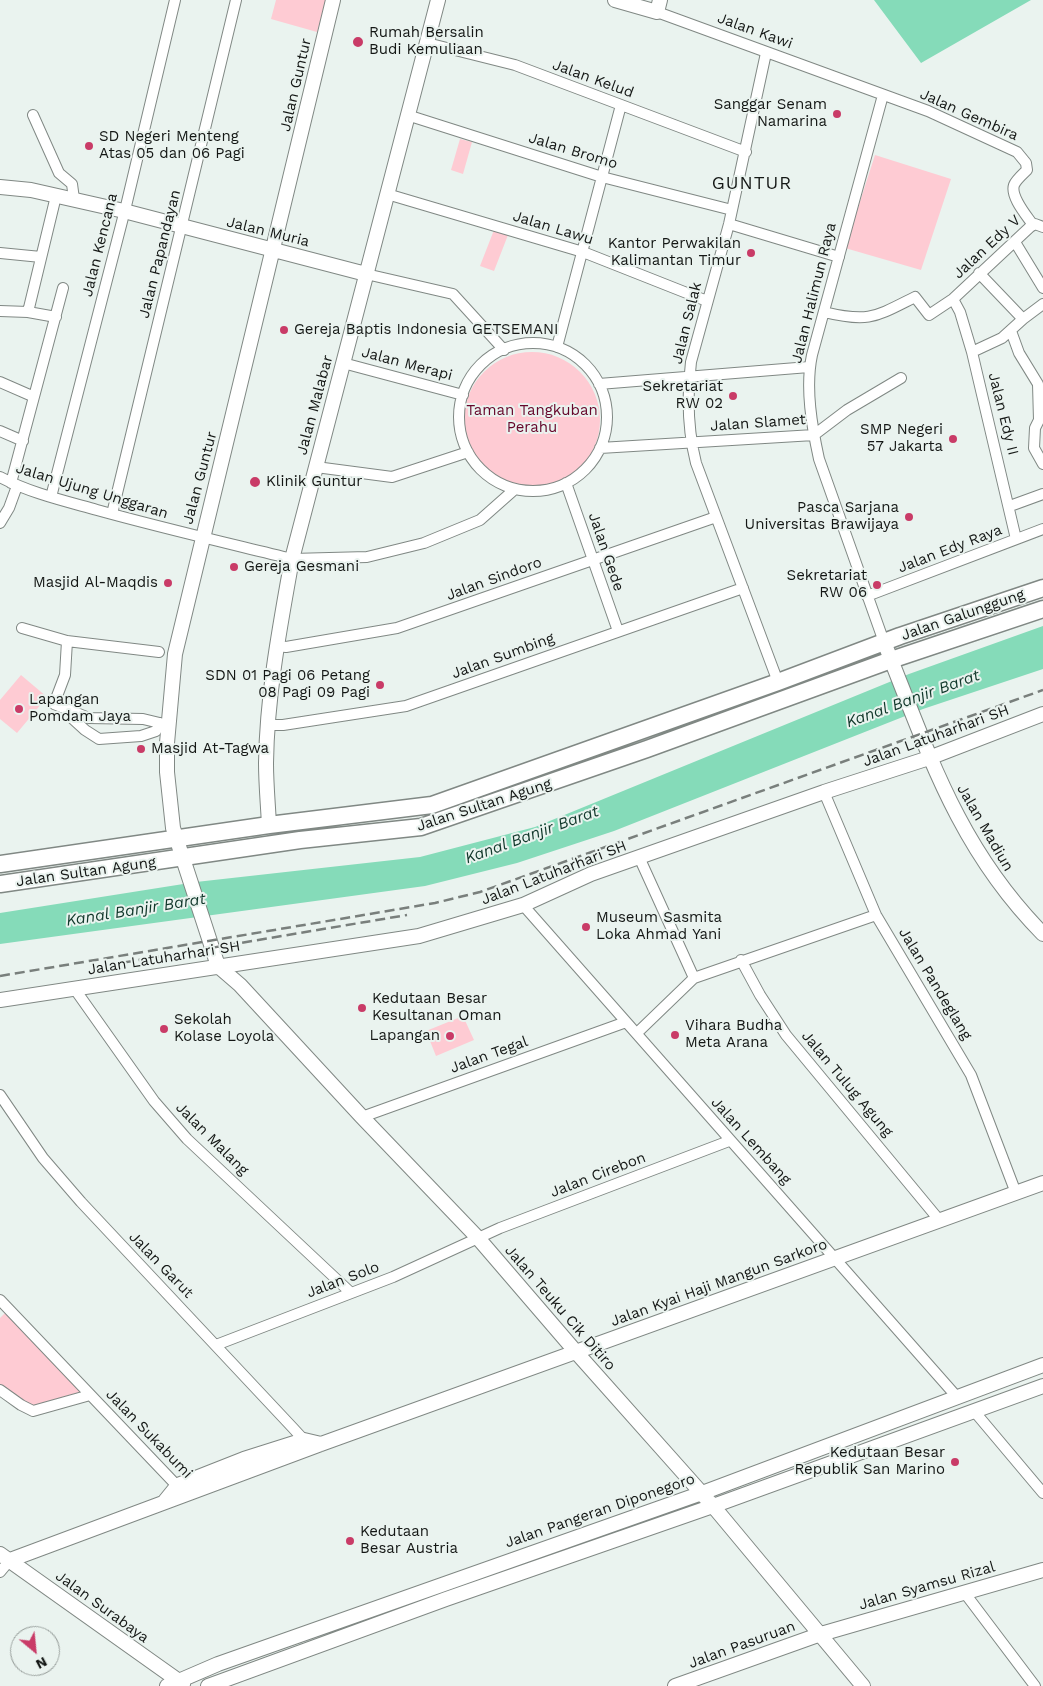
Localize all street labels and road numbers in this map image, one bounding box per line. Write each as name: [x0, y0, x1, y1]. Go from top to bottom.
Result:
street label: Jalan Kawi: [715, 9, 795, 53]
street label: Jalan Guntur: [277, 37, 315, 133]
street label: Jalan Kelud: [550, 56, 636, 102]
street label: Jalan Gembira: [917, 85, 1021, 145]
street label: Jalan Bromo: [526, 129, 620, 173]
street label: Jalan Papandayan: [135, 188, 185, 320]
street label: Jalan Kencana: [78, 191, 122, 299]
street label: Jalan Lawu: [511, 207, 595, 249]
street label: Jalan Edy V: [950, 211, 1024, 283]
street label: Jalan Muria: [225, 213, 311, 251]
street label: Jalan Halimun Raya: [788, 221, 840, 365]
street label: Jalan Salak: [668, 280, 706, 366]
street label: Jalan Merapi: [360, 343, 454, 385]
street label: Jalan Malabar: [293, 353, 337, 457]
street label: Jalan Edy II: [984, 371, 1022, 457]
street label: Jalan Slamet: [710, 411, 806, 435]
street label: Jalan Guntur: [179, 430, 221, 526]
street label: Jalan Ujung Unggaran: [14, 459, 170, 523]
street label: Jalan Gede: [584, 510, 628, 594]
street label: Jalan Edy Raya: [896, 521, 1004, 577]
street label: Jalan Sindoro: [444, 553, 544, 605]
street label: Jalan Galunggung: [899, 585, 1027, 645]
street label: Jalan Sumbing: [449, 629, 557, 683]
street label: Jalan Latuharhari SH: [860, 701, 1012, 771]
street label: Jalan Sultan Agung: [414, 775, 554, 835]
street label: Jalan Madiun: [953, 781, 1017, 875]
street label: Jalan Latuharhari SH: [479, 837, 629, 909]
street label: Jalan Sultan Agung: [15, 853, 157, 891]
street label: Jalan Pandeglang: [894, 925, 976, 1043]
street label: Jalan Latuharhari SH: [86, 937, 242, 979]
street label: Jalan Tulug Agung: [797, 1027, 897, 1141]
street label: Jalan Tegal: [448, 1033, 530, 1077]
street label: Jalan Lembang: [707, 1094, 795, 1188]
street label: Jalan Malang: [172, 1099, 252, 1179]
street label: Jalan Cirebon: [548, 1149, 648, 1201]
street label: Jalan Garut: [125, 1228, 197, 1302]
street label: Jalan Kyai Haji Mangun Sarkoro: [608, 1235, 830, 1331]
street label: Jalan Teuku Cik Ditiro: [501, 1242, 619, 1374]
street label: Jalan Solo: [304, 1258, 382, 1302]
street label: Jalan Sukabumi: [102, 1386, 196, 1482]
street label: Jalan Pangeran Diponegoro: [503, 1470, 697, 1552]
street label: Jalan Syamsu Rizal: [857, 1558, 997, 1614]
street label: Jalan Surabaya: [52, 1567, 152, 1647]
street label: Jalan Pasuruan: [686, 1617, 798, 1673]

